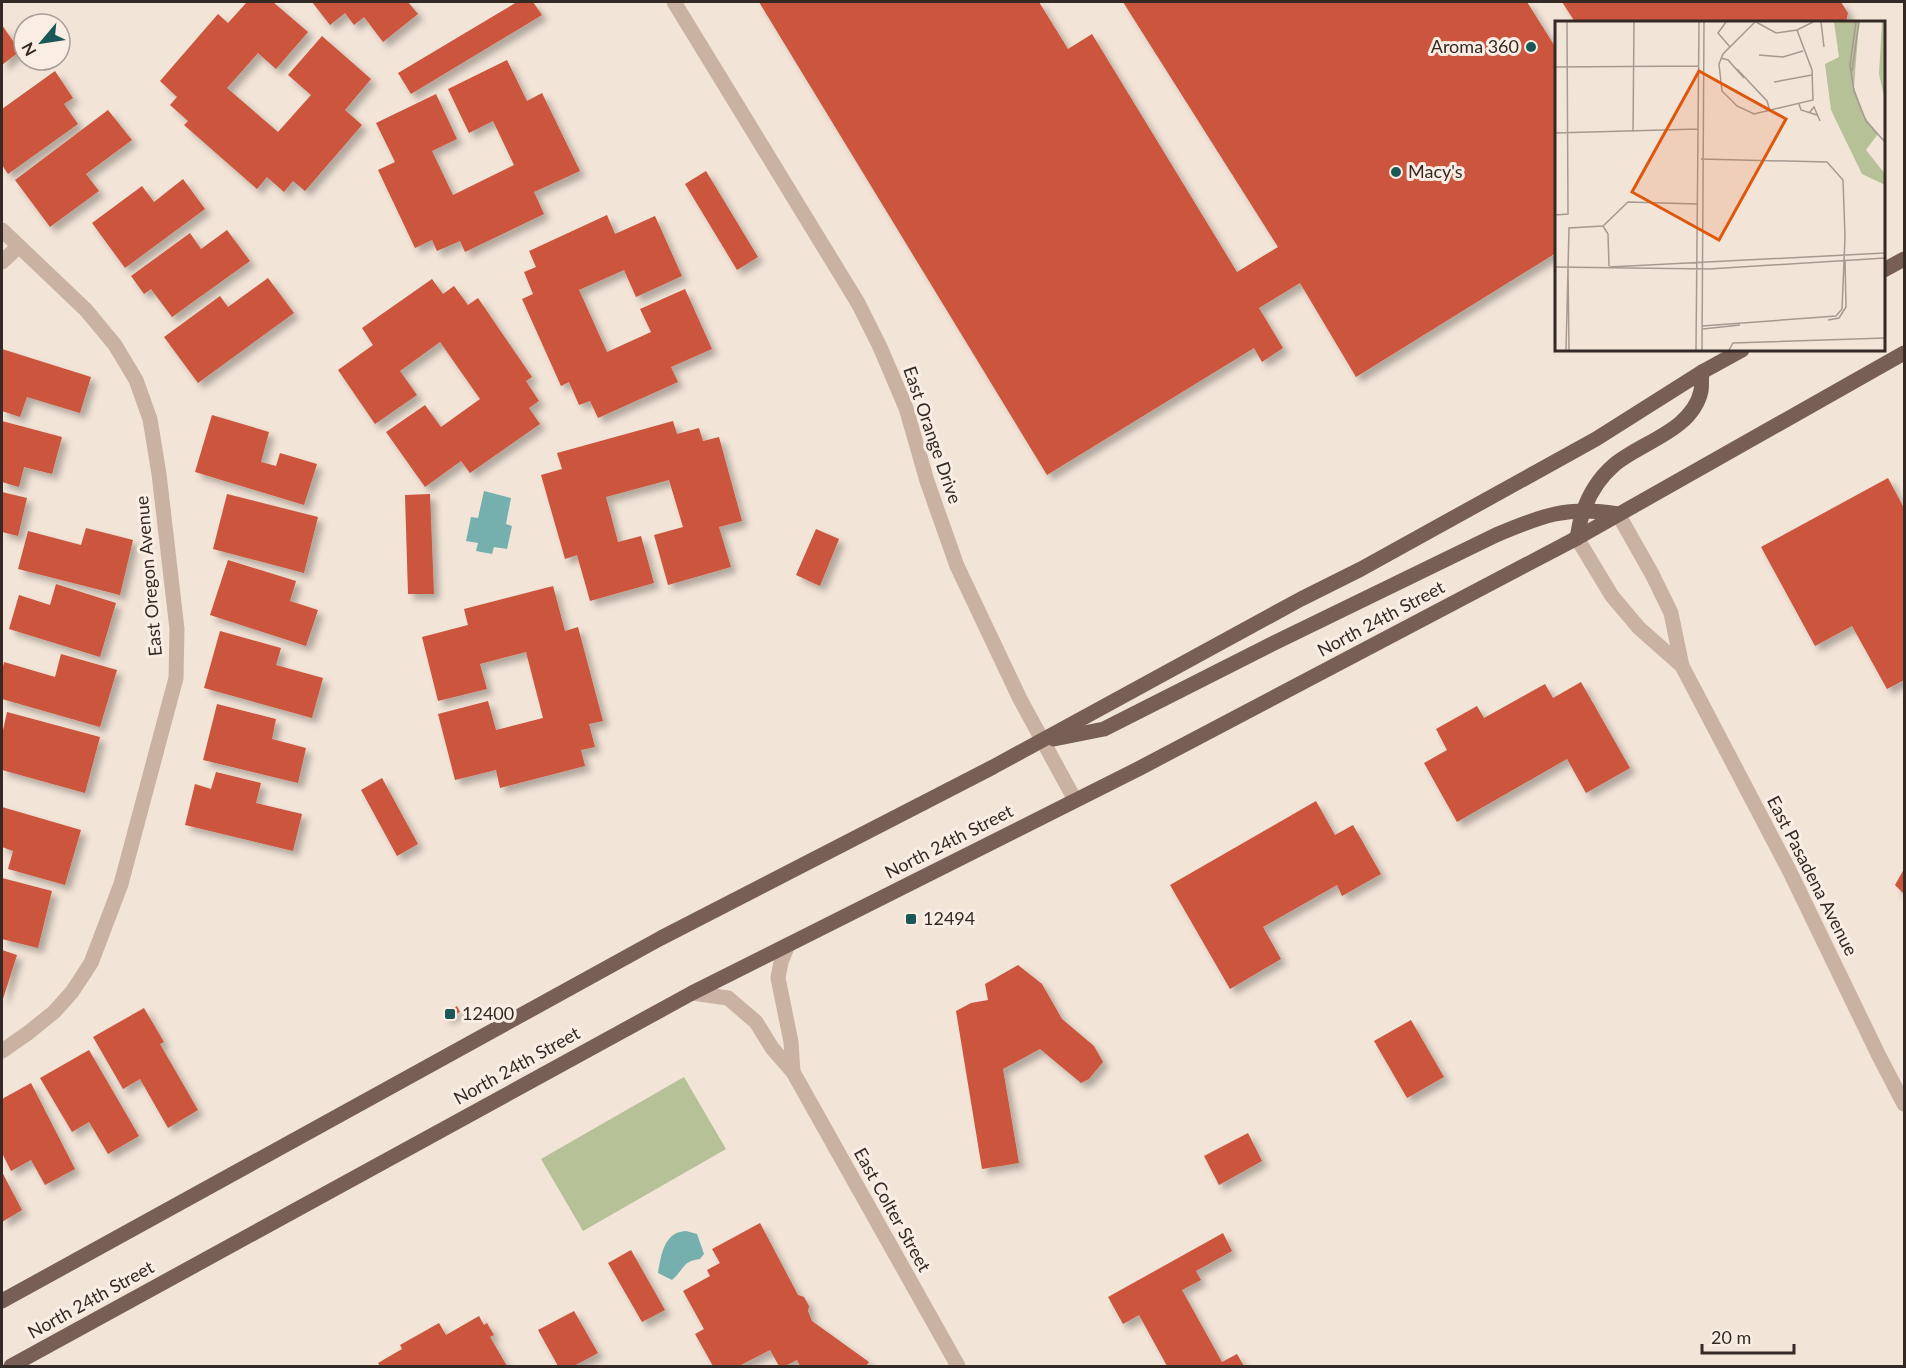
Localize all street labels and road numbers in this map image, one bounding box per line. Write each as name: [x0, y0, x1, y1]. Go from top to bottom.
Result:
street label: East Orange Drive: [899, 363, 967, 506]
street label: East Oregon Avenue: [130, 495, 166, 657]
street label: North 24th Street: [1313, 575, 1448, 661]
street label: East Pasadena Avenue: [1763, 792, 1863, 959]
street label: North 24th Street: [881, 799, 1017, 883]
street label: North 24th Street: [450, 1021, 584, 1109]
street label: East Colter Street: [850, 1144, 936, 1276]
street label: North 24th Street: [24, 1255, 158, 1343]

